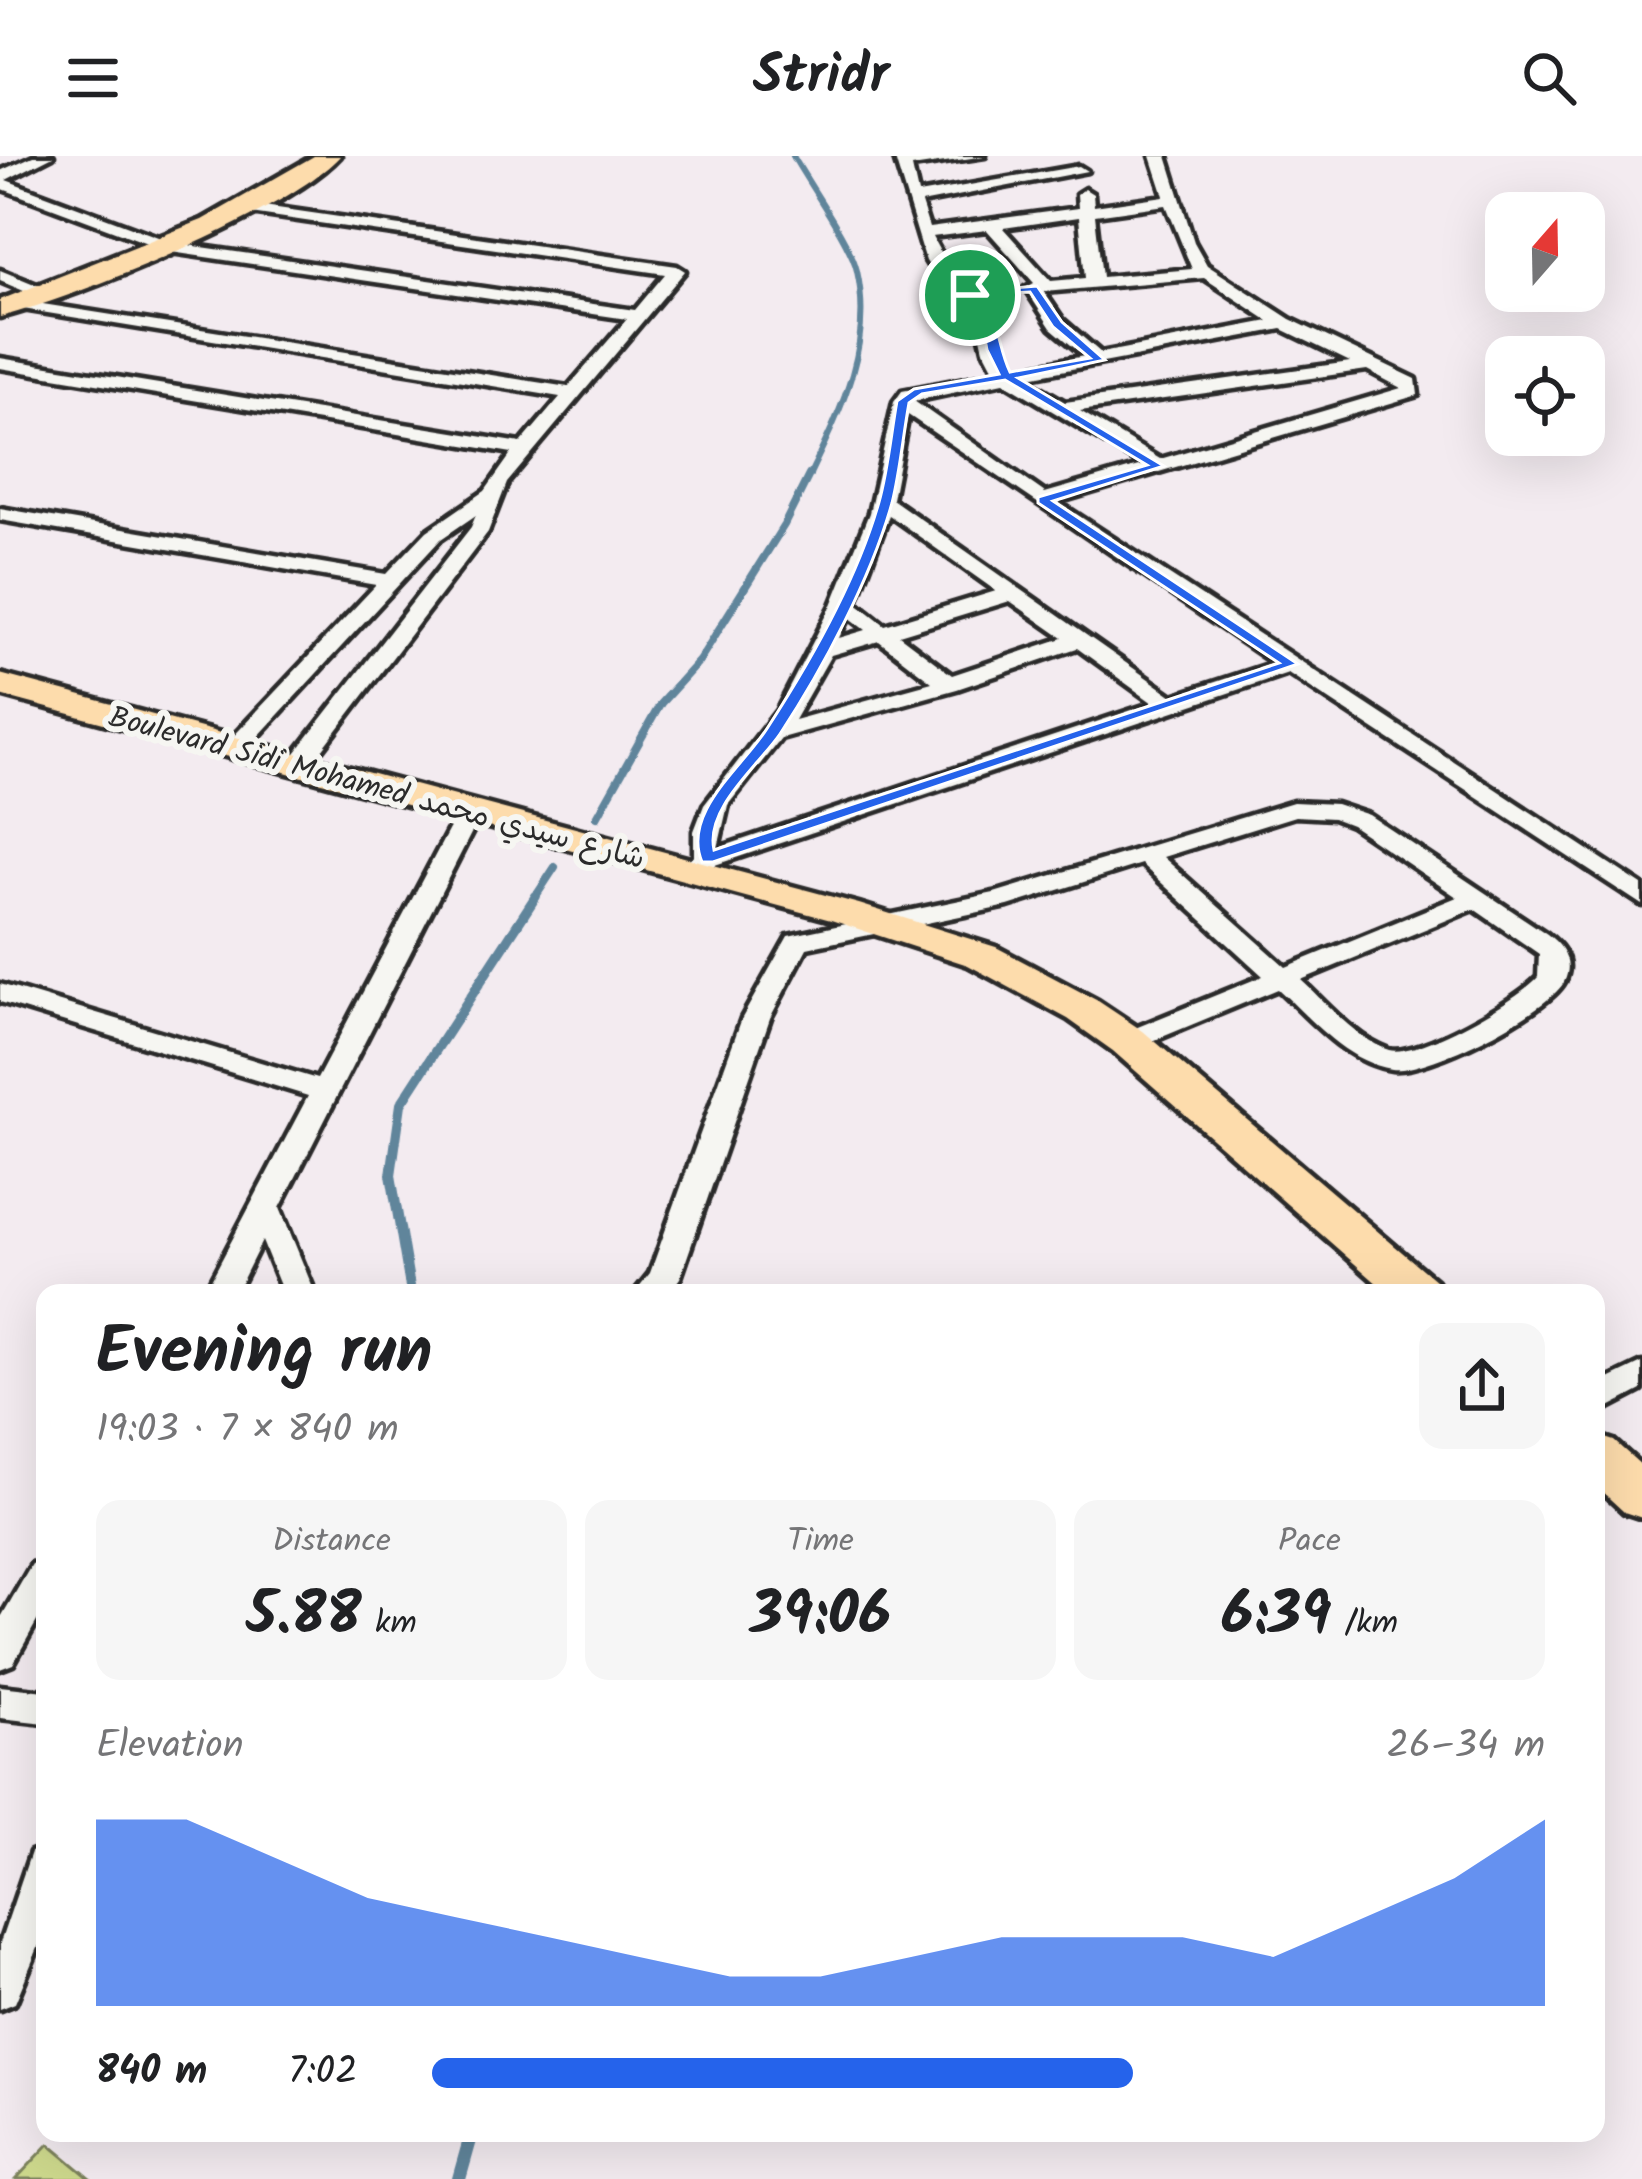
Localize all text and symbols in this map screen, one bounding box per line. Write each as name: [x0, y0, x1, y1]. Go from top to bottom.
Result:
text: Stridr: [753, 35, 889, 121]
icon: menu: [60, 45, 126, 111]
icon: search: [1516, 45, 1582, 111]
north arrow: [1485, 192, 1605, 312]
map controls: [1485, 192, 1605, 456]
pin: [919, 244, 1021, 346]
icon: arrive: [937, 262, 1003, 328]
button: locate: [1485, 336, 1605, 456]
street label: Boulevard Sidi Mohamed شارع سيدي محمد: [103, 694, 650, 884]
text: Evening run: [96, 1302, 432, 1407]
button: share: [1419, 1323, 1545, 1449]
text: 19:03 · 7 × 840 m: [96, 1400, 399, 1462]
text: Distance: [272, 1516, 391, 1569]
text: Time: [787, 1516, 854, 1569]
text: Pace: [1278, 1516, 1341, 1569]
text: 5.88: [246, 1569, 362, 1665]
text: 39:06: [750, 1569, 891, 1665]
text: 6:39: [1221, 1569, 1331, 1665]
text: km: [362, 1598, 417, 1651]
text: /km: [1331, 1598, 1398, 1651]
text: Elevation: [96, 1716, 244, 1778]
text: 26–34 m: [1386, 1716, 1545, 1778]
text: 840 m: [96, 2042, 207, 2104]
text: 7:02: [288, 2042, 358, 2104]

